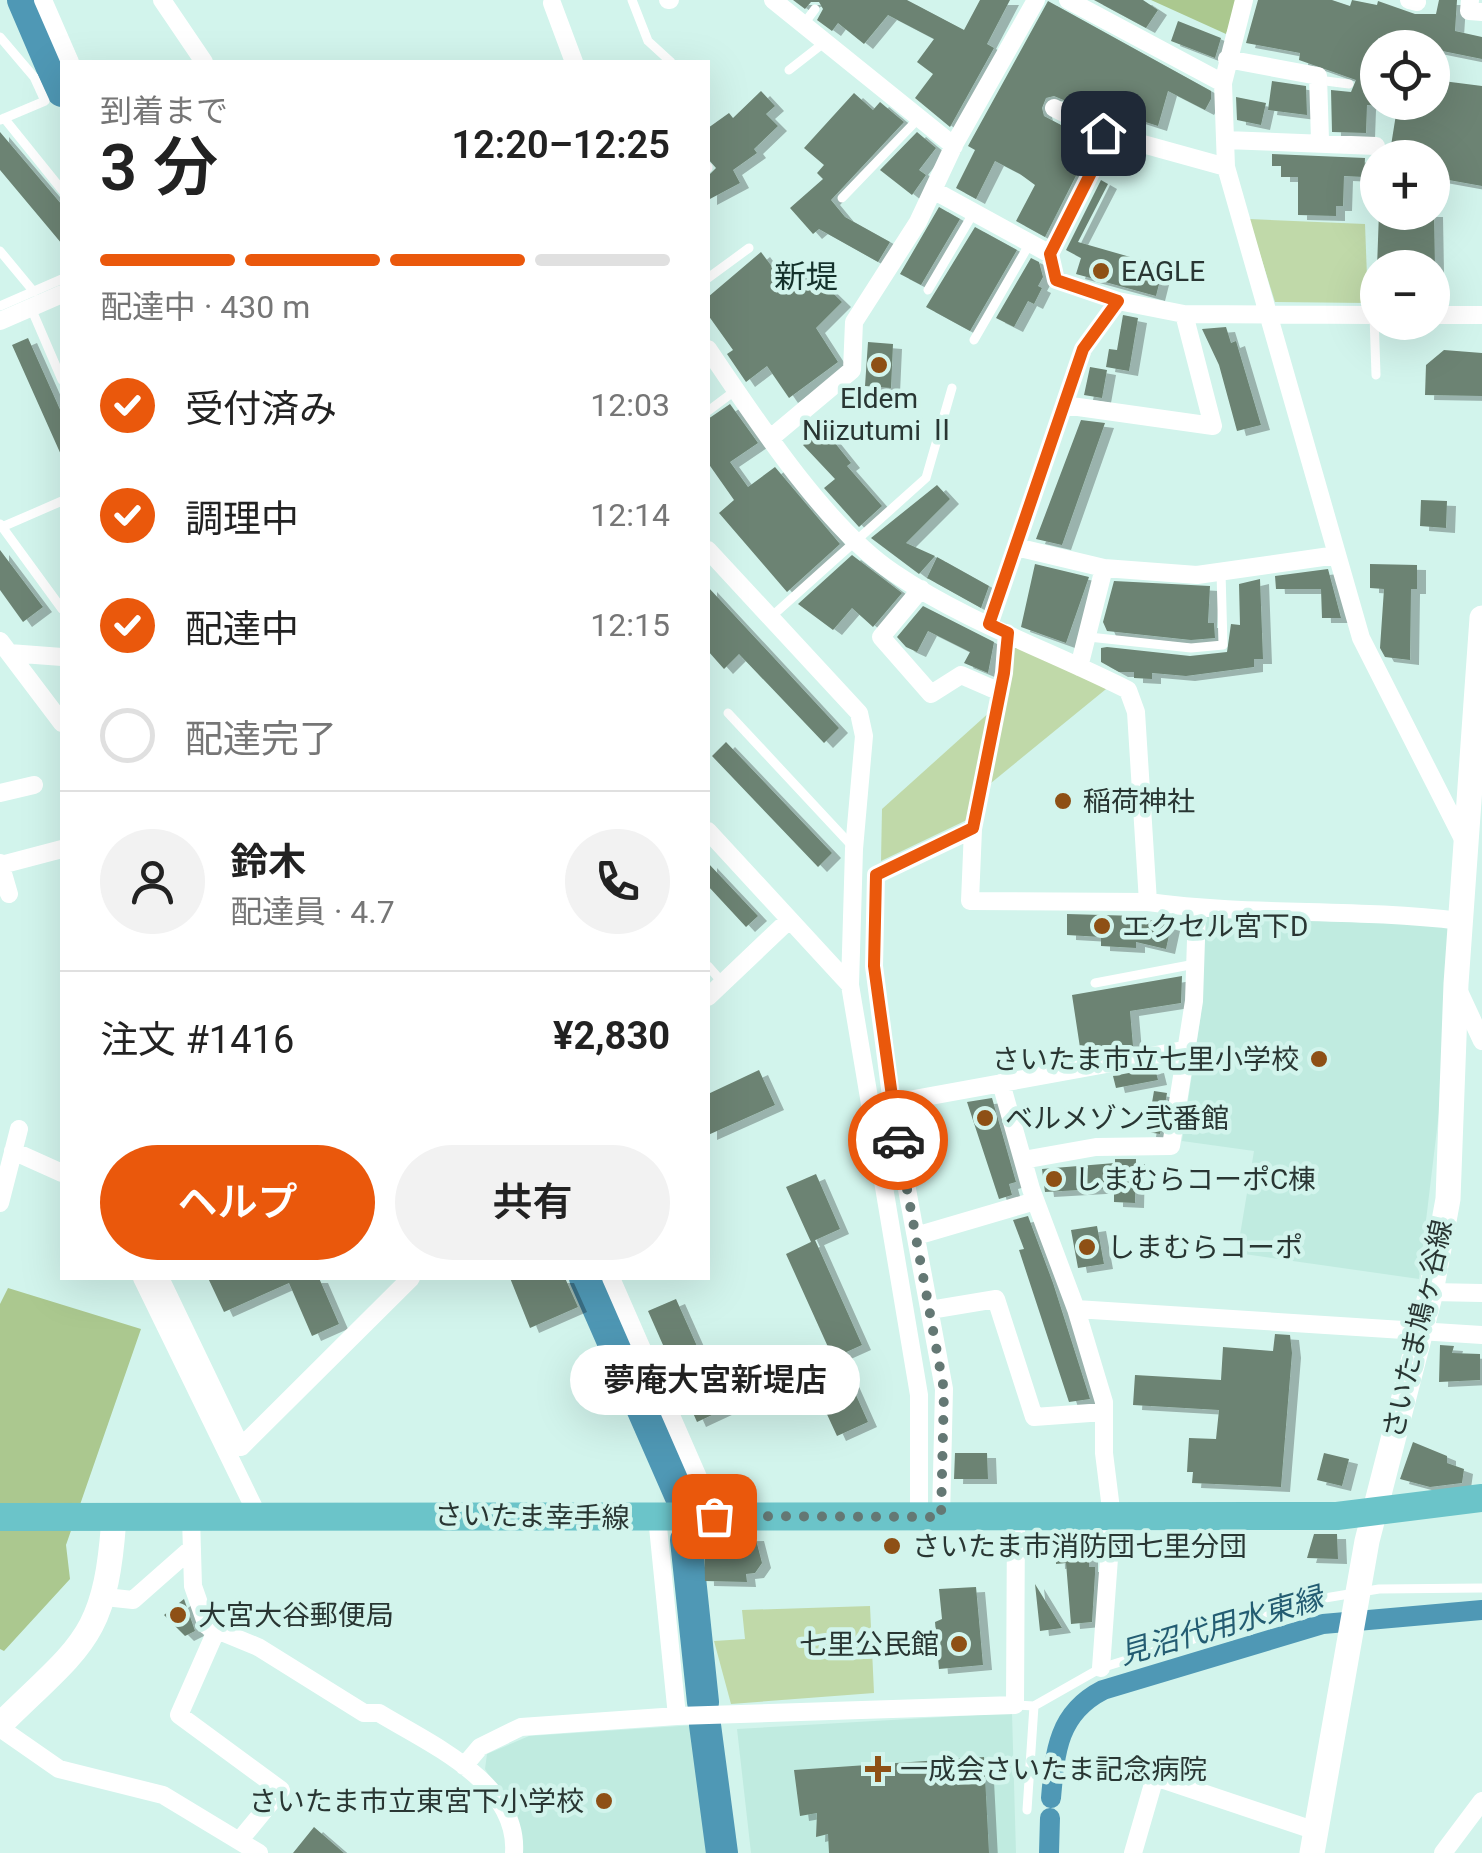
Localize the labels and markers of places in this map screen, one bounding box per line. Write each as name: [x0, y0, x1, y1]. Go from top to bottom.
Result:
pin: [1061, 91, 1146, 176]
place label: EAGLE: [1121, 255, 1205, 288]
marker: EAGLE: [1090, 260, 1112, 282]
marker: Eldem Niizutumi Ⅱ: [868, 354, 890, 376]
place label: Eldem Niizutumi Ⅱ: [802, 382, 956, 447]
place label: 稲荷神社: [1083, 785, 1195, 818]
marker: 稲荷神社: [1052, 790, 1074, 812]
place label: エクセル宮下D: [1122, 910, 1308, 943]
marker: エクセル宮下D: [1091, 915, 1113, 937]
place label: さいたま市立七里小学校: [992, 1043, 1299, 1076]
marker: さいたま市立七里小学校: [1308, 1048, 1330, 1070]
place label: ベルメゾン弐番館: [1005, 1102, 1229, 1135]
marker: ベルメゾン弐番館: [974, 1107, 996, 1129]
place label: しまむらコーポC棟: [1074, 1163, 1316, 1196]
marker: しまむらコーポC棟: [1043, 1168, 1065, 1190]
place label: しまむらコーポ: [1107, 1231, 1303, 1264]
marker: しまむらコーポ: [1076, 1236, 1098, 1258]
callout: 夢庵大宮新堤店: [569, 1346, 859, 1416]
pin: [672, 1474, 757, 1559]
place label: さいたま市消防団七里分団: [912, 1530, 1247, 1563]
marker: さいたま市消防団七里分団: [881, 1535, 903, 1557]
place label: 大宮大谷郵便局: [198, 1599, 394, 1632]
marker: 大宮大谷郵便局: [167, 1604, 189, 1626]
place label: 七里公民館: [799, 1628, 939, 1661]
marker: 七里公民館: [948, 1633, 970, 1655]
place label: 一成会さいたま記念病院: [900, 1753, 1207, 1786]
marker: 一成会さいたま記念病院: [865, 1756, 891, 1782]
place label: さいたま市立東宮下小学校: [249, 1785, 584, 1818]
marker: さいたま市立東宮下小学校: [593, 1790, 615, 1812]

